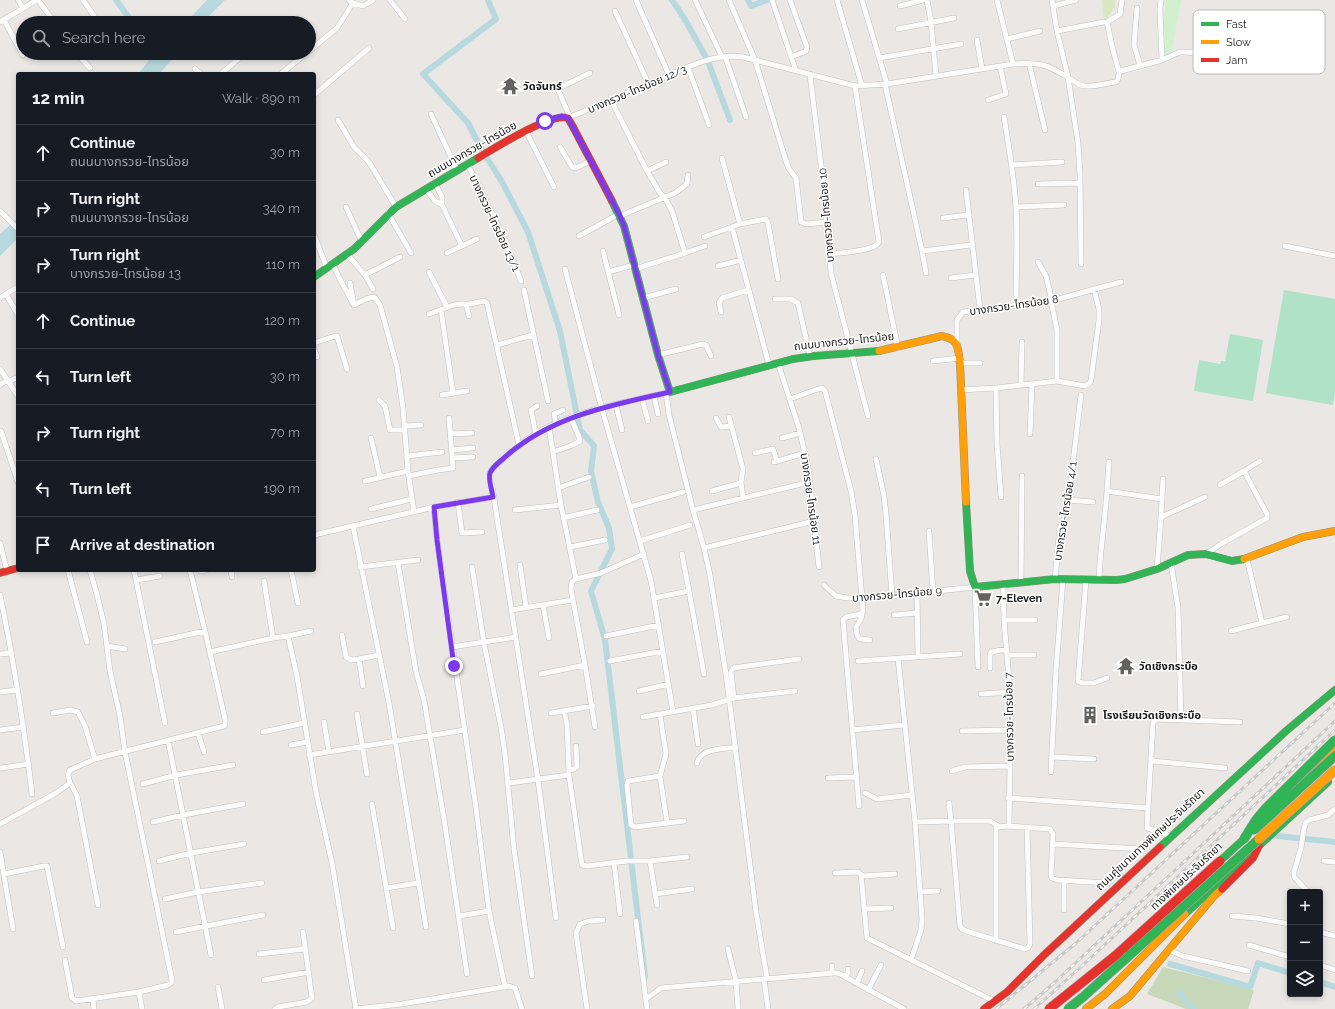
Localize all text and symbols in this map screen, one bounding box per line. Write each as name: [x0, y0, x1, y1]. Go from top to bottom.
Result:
legend: [1193, 10, 1325, 74]
search box: [16, 16, 316, 60]
text: Fast: [1226, 18, 1247, 31]
icon: search: [30, 27, 52, 49]
text: Search here: [62, 29, 145, 47]
text: Slow: [1226, 36, 1251, 49]
text: Jam: [1226, 54, 1247, 67]
street label: บางกรวย-ไทรน้อย 12/3: [586, 63, 689, 116]
temple icon: วัดจันทร์: [500, 76, 520, 96]
place label: วัดจันทร์: [523, 80, 562, 93]
text: 12 min: [32, 88, 85, 108]
text: Walk · 890 m: [222, 91, 300, 106]
route start: [536, 112, 554, 130]
street label: ถนนบางกรวย-ไทรน้อย: [425, 119, 519, 180]
text: Continue: [70, 134, 135, 152]
icon: ahead: [32, 142, 54, 164]
text: 30 m: [270, 145, 300, 160]
text: ถนนบางกรวย-ไทรน้อย: [70, 154, 189, 169]
street label: บางกรวย-ไทรน้อย 10: [816, 167, 837, 263]
street label: บางกรวย-ไทรน้อย 13/1: [466, 173, 523, 274]
text: Turn right: [70, 190, 140, 208]
icon: right: [32, 198, 54, 220]
text: 340 m: [263, 201, 300, 216]
text: ถนนบางกรวย-ไทรน้อย: [70, 210, 189, 225]
text: Turn right: [70, 246, 140, 264]
icon: right: [32, 254, 54, 276]
text: 110 m: [266, 257, 300, 272]
text: บางกรวย-ไทรน้อย 13: [70, 266, 181, 281]
street label: บางกรวย-ไทรน้อย 8: [969, 293, 1059, 318]
icon: ahead: [32, 310, 54, 332]
text: Continue: [70, 312, 135, 330]
text: 120 m: [264, 313, 300, 328]
street label: ถนนบางกรวย-ไทรน้อย: [793, 330, 895, 353]
icon: left: [32, 366, 54, 388]
text: Turn left: [70, 368, 131, 386]
text: 30 m: [270, 369, 300, 384]
icon: right: [32, 422, 54, 444]
text: Turn right: [70, 424, 140, 442]
text: 70 m: [270, 425, 300, 440]
street label: บางกรวย-ไทรน้อย 11: [798, 452, 823, 546]
street label: บางกรวย-ไทรน้อย 4/1: [1051, 460, 1080, 562]
icon: left: [32, 478, 54, 500]
text: Turn left: [70, 480, 131, 498]
text: 190 m: [264, 481, 300, 496]
icon: arrive: [32, 534, 54, 556]
text: Arrive at destination: [70, 536, 215, 554]
street label: บางกรวย-ไทรน้อย 9: [852, 584, 942, 605]
supermarket icon: 7-Eleven: [973, 588, 993, 608]
place label: 7-Eleven: [996, 592, 1042, 605]
temple icon: วัดเชิงกระบือ: [1116, 656, 1136, 676]
route end: [445, 657, 463, 675]
place label: วัดเชิงกระบือ: [1139, 660, 1198, 673]
street label: บางกรวย-ไทรน้อย 7: [1002, 672, 1017, 762]
building icon: โรงเรียนวัดเชิงกระบือ: [1080, 705, 1100, 725]
place label: โรงเรียนวัดเชิงกระบือ: [1103, 709, 1201, 722]
street label: ถนนคู่ขนานทางพิเศษประจิมรัถยา: [1093, 785, 1207, 893]
street label: ทางพิเศษประจิมรัถยา: [1147, 839, 1225, 913]
map controls: [1287, 889, 1323, 997]
button: +: [1287, 889, 1323, 925]
button: −: [1287, 925, 1323, 961]
button: layers: [1287, 961, 1323, 997]

